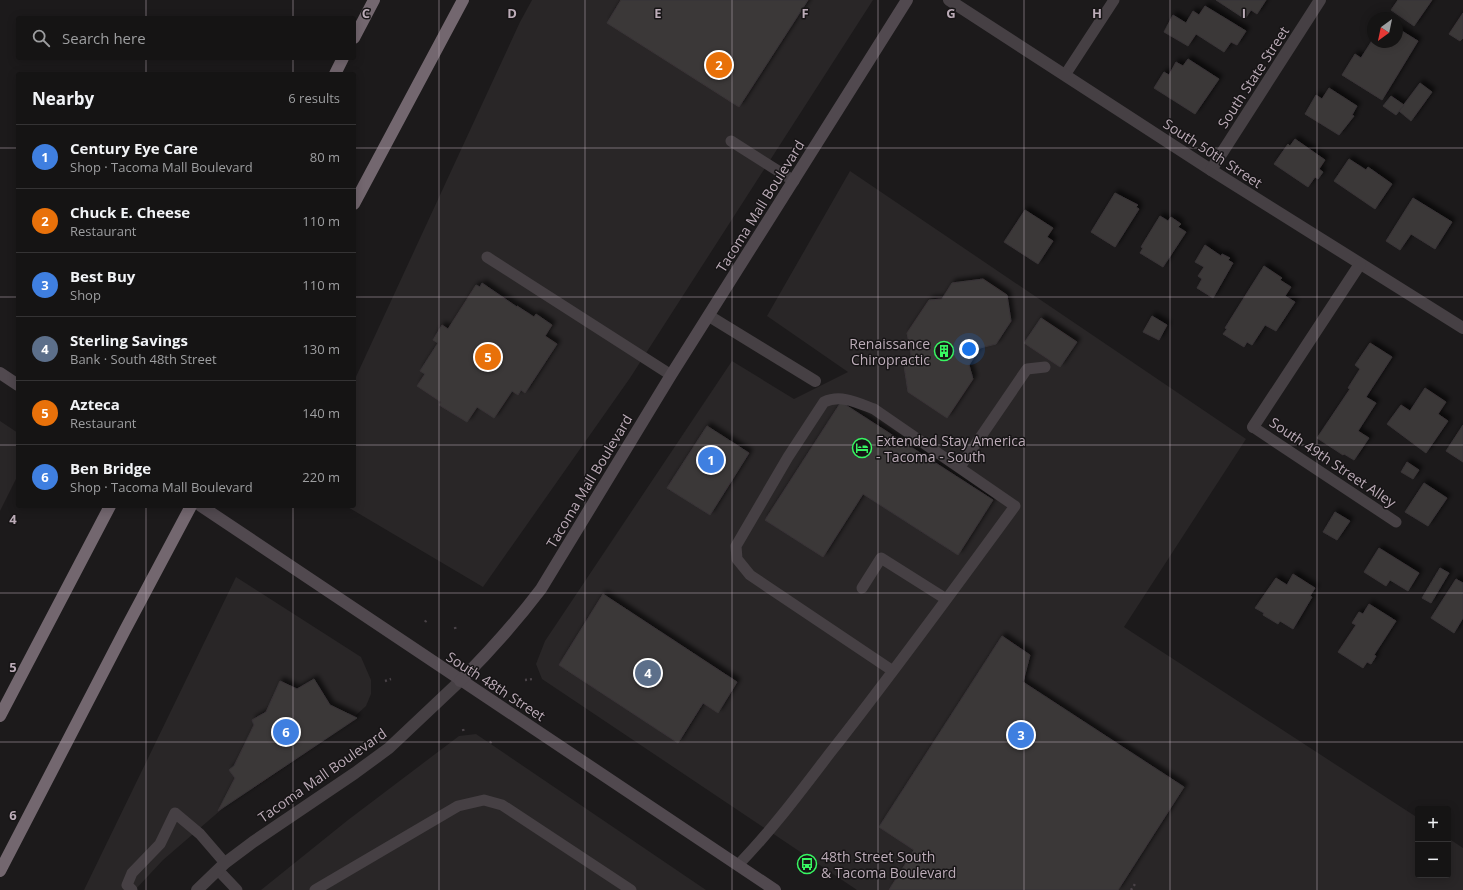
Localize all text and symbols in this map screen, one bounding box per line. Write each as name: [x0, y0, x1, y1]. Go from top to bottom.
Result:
text: C: [362, 4, 370, 22]
text: D: [507, 4, 517, 22]
text: E: [654, 4, 662, 22]
text: F: [801, 4, 809, 22]
text: G: [946, 4, 956, 22]
text: H: [1092, 4, 1102, 22]
text: I: [1242, 4, 1246, 22]
north arrow: [1367, 12, 1403, 48]
search box: [16, 16, 356, 60]
street label: South State Street: [1213, 22, 1293, 132]
icon: search: [30, 27, 52, 49]
text: Search here: [62, 28, 146, 48]
pin: 2: [706, 50, 732, 80]
text: Nearby: [32, 87, 94, 110]
text: 6 results: [288, 89, 340, 107]
street label: South 50th Street: [1160, 114, 1266, 192]
street label: Tacoma Mall Boulevard: [712, 136, 808, 276]
text: Century Eye Care: [70, 138, 198, 158]
text: 1: [41, 148, 49, 166]
text: 80 m: [310, 148, 340, 166]
text: Shop · Tacoma Mall Boulevard: [70, 158, 253, 176]
text: Chuck E. Cheese: [70, 202, 190, 222]
text: 2: [41, 212, 49, 230]
text: 110 m: [302, 212, 340, 230]
text: Restaurant: [70, 222, 137, 240]
text: Best Buy: [70, 266, 135, 286]
text: 3: [41, 276, 49, 294]
text: 110 m: [302, 276, 340, 294]
text: Shop: [70, 286, 101, 304]
text: Sterling Savings: [70, 330, 188, 350]
place label: Renaissance Chiropractic: [849, 334, 930, 369]
your location: [959, 339, 979, 359]
text: 4: [41, 340, 49, 358]
text: 130 m: [302, 340, 340, 358]
building icon: Renaissance Chiropractic: [933, 340, 955, 362]
pin: 5: [475, 342, 501, 372]
text: Bank · South 48th Street: [70, 350, 217, 368]
text: Azteca: [70, 394, 120, 414]
text: 5: [41, 404, 49, 422]
text: 140 m: [302, 404, 340, 422]
street label: Tacoma Mall Boulevard: [542, 411, 636, 551]
street label: South 49th Street Alley: [1266, 413, 1401, 512]
text: Restaurant: [70, 414, 137, 432]
place label: Extended Stay America - Tacoma - South: [876, 431, 1026, 466]
hotel icon: Extended Stay America - Tacoma - South: [851, 437, 873, 459]
pin: 1: [698, 445, 724, 475]
text: Ben Bridge: [70, 458, 151, 478]
text: 6: [41, 468, 49, 486]
text: 220 m: [302, 468, 340, 486]
text: Shop · Tacoma Mall Boulevard: [70, 478, 253, 496]
text: 4: [9, 510, 17, 528]
street label: South 48th Street: [443, 647, 549, 725]
text: 5: [9, 658, 17, 676]
pin: 4: [635, 658, 661, 688]
pin: 6: [273, 717, 299, 747]
pin: 3: [1008, 720, 1034, 750]
street label: Tacoma Mall Boulevard: [254, 723, 390, 827]
text: 6: [9, 806, 17, 824]
map controls: [1415, 806, 1451, 878]
button: +: [1415, 806, 1451, 842]
button: −: [1415, 842, 1451, 878]
place label: 48th Street South & Tacoma Boulevard: [821, 847, 956, 882]
bus stop icon: 48th Street South & Tacoma Boulevard: [796, 853, 818, 875]

